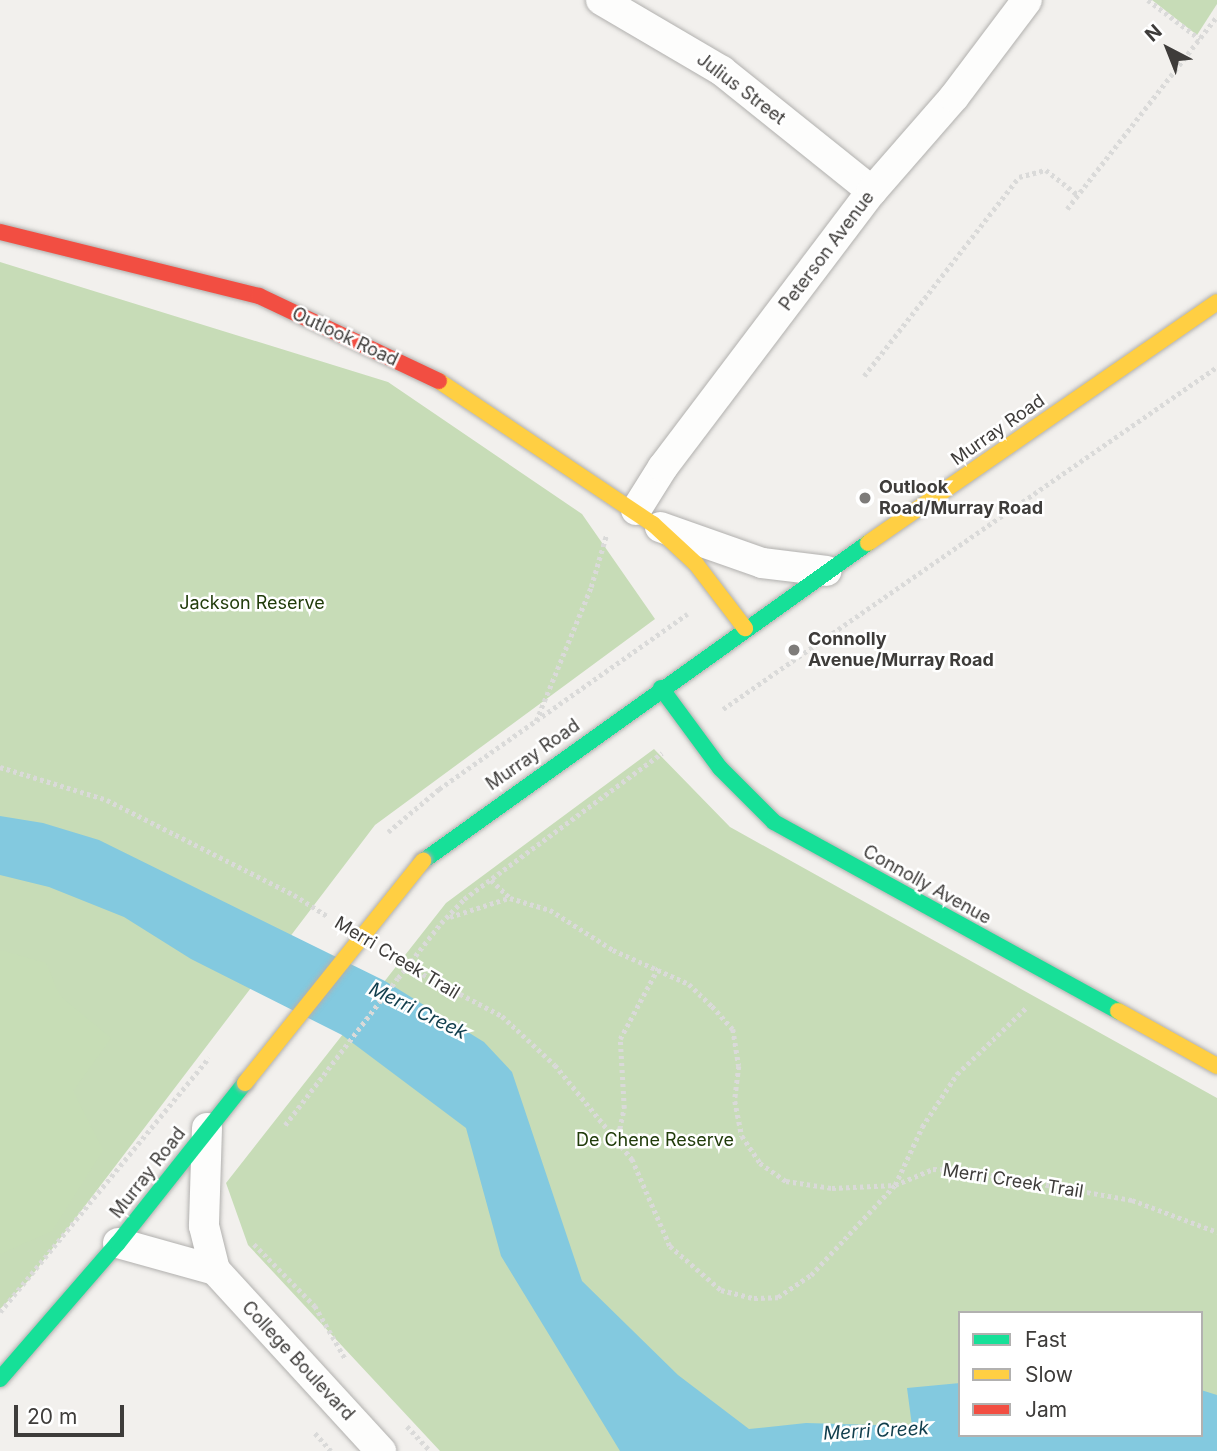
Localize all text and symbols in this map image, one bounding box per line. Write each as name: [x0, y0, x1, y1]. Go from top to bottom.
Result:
north arrow: [1133, 14, 1203, 84]
text: N: [1141, 20, 1167, 46]
street label: Julius Street: [692, 49, 790, 129]
street label: Peterson Avenue: [775, 187, 879, 315]
street label: Outlook Road: [289, 303, 401, 371]
street label: Murray Road: [947, 390, 1049, 470]
place label: Outlook Road/Murray Road: [879, 477, 1043, 520]
marker: Outlook Road/Murray Road: [857, 490, 873, 506]
park label: Jackson Reserve: [179, 592, 325, 614]
place label: Connolly Avenue/Murray Road: [808, 629, 994, 672]
marker: Connolly Avenue/Murray Road: [786, 642, 802, 658]
street label: Murray Road: [482, 715, 584, 795]
street label: Connolly Avenue: [859, 841, 995, 929]
street label: Merri Creek Trail: [331, 912, 463, 1004]
water label: Merri Creek: [365, 978, 471, 1044]
street label: Murray Road: [106, 1123, 190, 1223]
park label: De Chene Reserve: [576, 1129, 734, 1151]
street label: Merri Creek Trail: [941, 1159, 1085, 1203]
street label: College Boulevard: [237, 1297, 359, 1425]
legend: [958, 1311, 1203, 1437]
text: Fast: [1025, 1327, 1067, 1352]
text: Slow: [1025, 1362, 1073, 1387]
scale bar: [18, 1392, 128, 1436]
text: Jam: [1025, 1397, 1067, 1422]
text: 20 m: [27, 1404, 77, 1429]
water label: Merri Creek: [822, 1417, 930, 1445]

